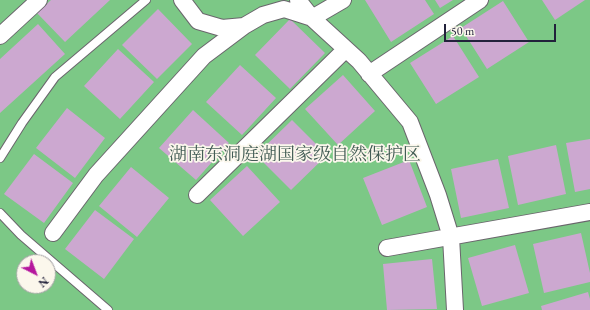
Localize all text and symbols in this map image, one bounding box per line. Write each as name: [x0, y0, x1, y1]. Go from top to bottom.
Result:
scale bar: [446, 16, 558, 42]
text: 50 m: [451, 23, 474, 39]
park label: 湖南东洞庭湖国家级自然保护区: [169, 144, 421, 166]
north arrow: [16, 254, 56, 294]
text: N: [35, 274, 51, 290]

